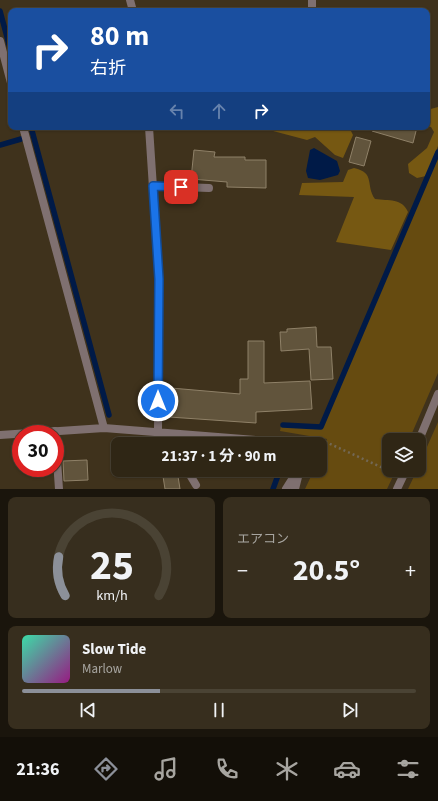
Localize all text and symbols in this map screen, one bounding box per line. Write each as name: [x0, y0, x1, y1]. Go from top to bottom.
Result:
text: 80 m: [90, 16, 149, 56]
icon: right: [24, 24, 76, 76]
text: 右折: [90, 56, 126, 81]
icon: left: [166, 100, 188, 122]
icon: ahead: [208, 100, 230, 122]
icon: right: [250, 100, 272, 122]
pin: [164, 170, 198, 204]
icon: arrive: [170, 176, 192, 198]
position arrow: [137, 380, 179, 422]
speed limit sign: 30: [12, 425, 64, 477]
map controls: [382, 433, 426, 477]
button: layers: [382, 433, 426, 477]
text: 21:37 · 1 分 · 90 m: [162, 446, 276, 467]
text: エアコン: [237, 530, 289, 548]
text: 25: [90, 535, 133, 595]
text: 20.5°: [293, 549, 360, 592]
text: −: [237, 555, 248, 587]
text: +: [405, 555, 416, 587]
text: km/h: [96, 584, 127, 605]
text: Slow Tide: [82, 639, 146, 660]
text: Marlow: [82, 660, 122, 678]
icon: previous: [77, 699, 99, 721]
icon: pause: [208, 699, 230, 721]
icon: next: [339, 699, 361, 721]
icon: directions: [92, 755, 120, 783]
icon: music: [152, 755, 180, 783]
icon: phone: [213, 755, 241, 783]
icon: climate: [273, 755, 301, 783]
icon: car: [333, 755, 361, 783]
icon: filters: [394, 755, 422, 783]
text: 21:36: [16, 757, 60, 782]

